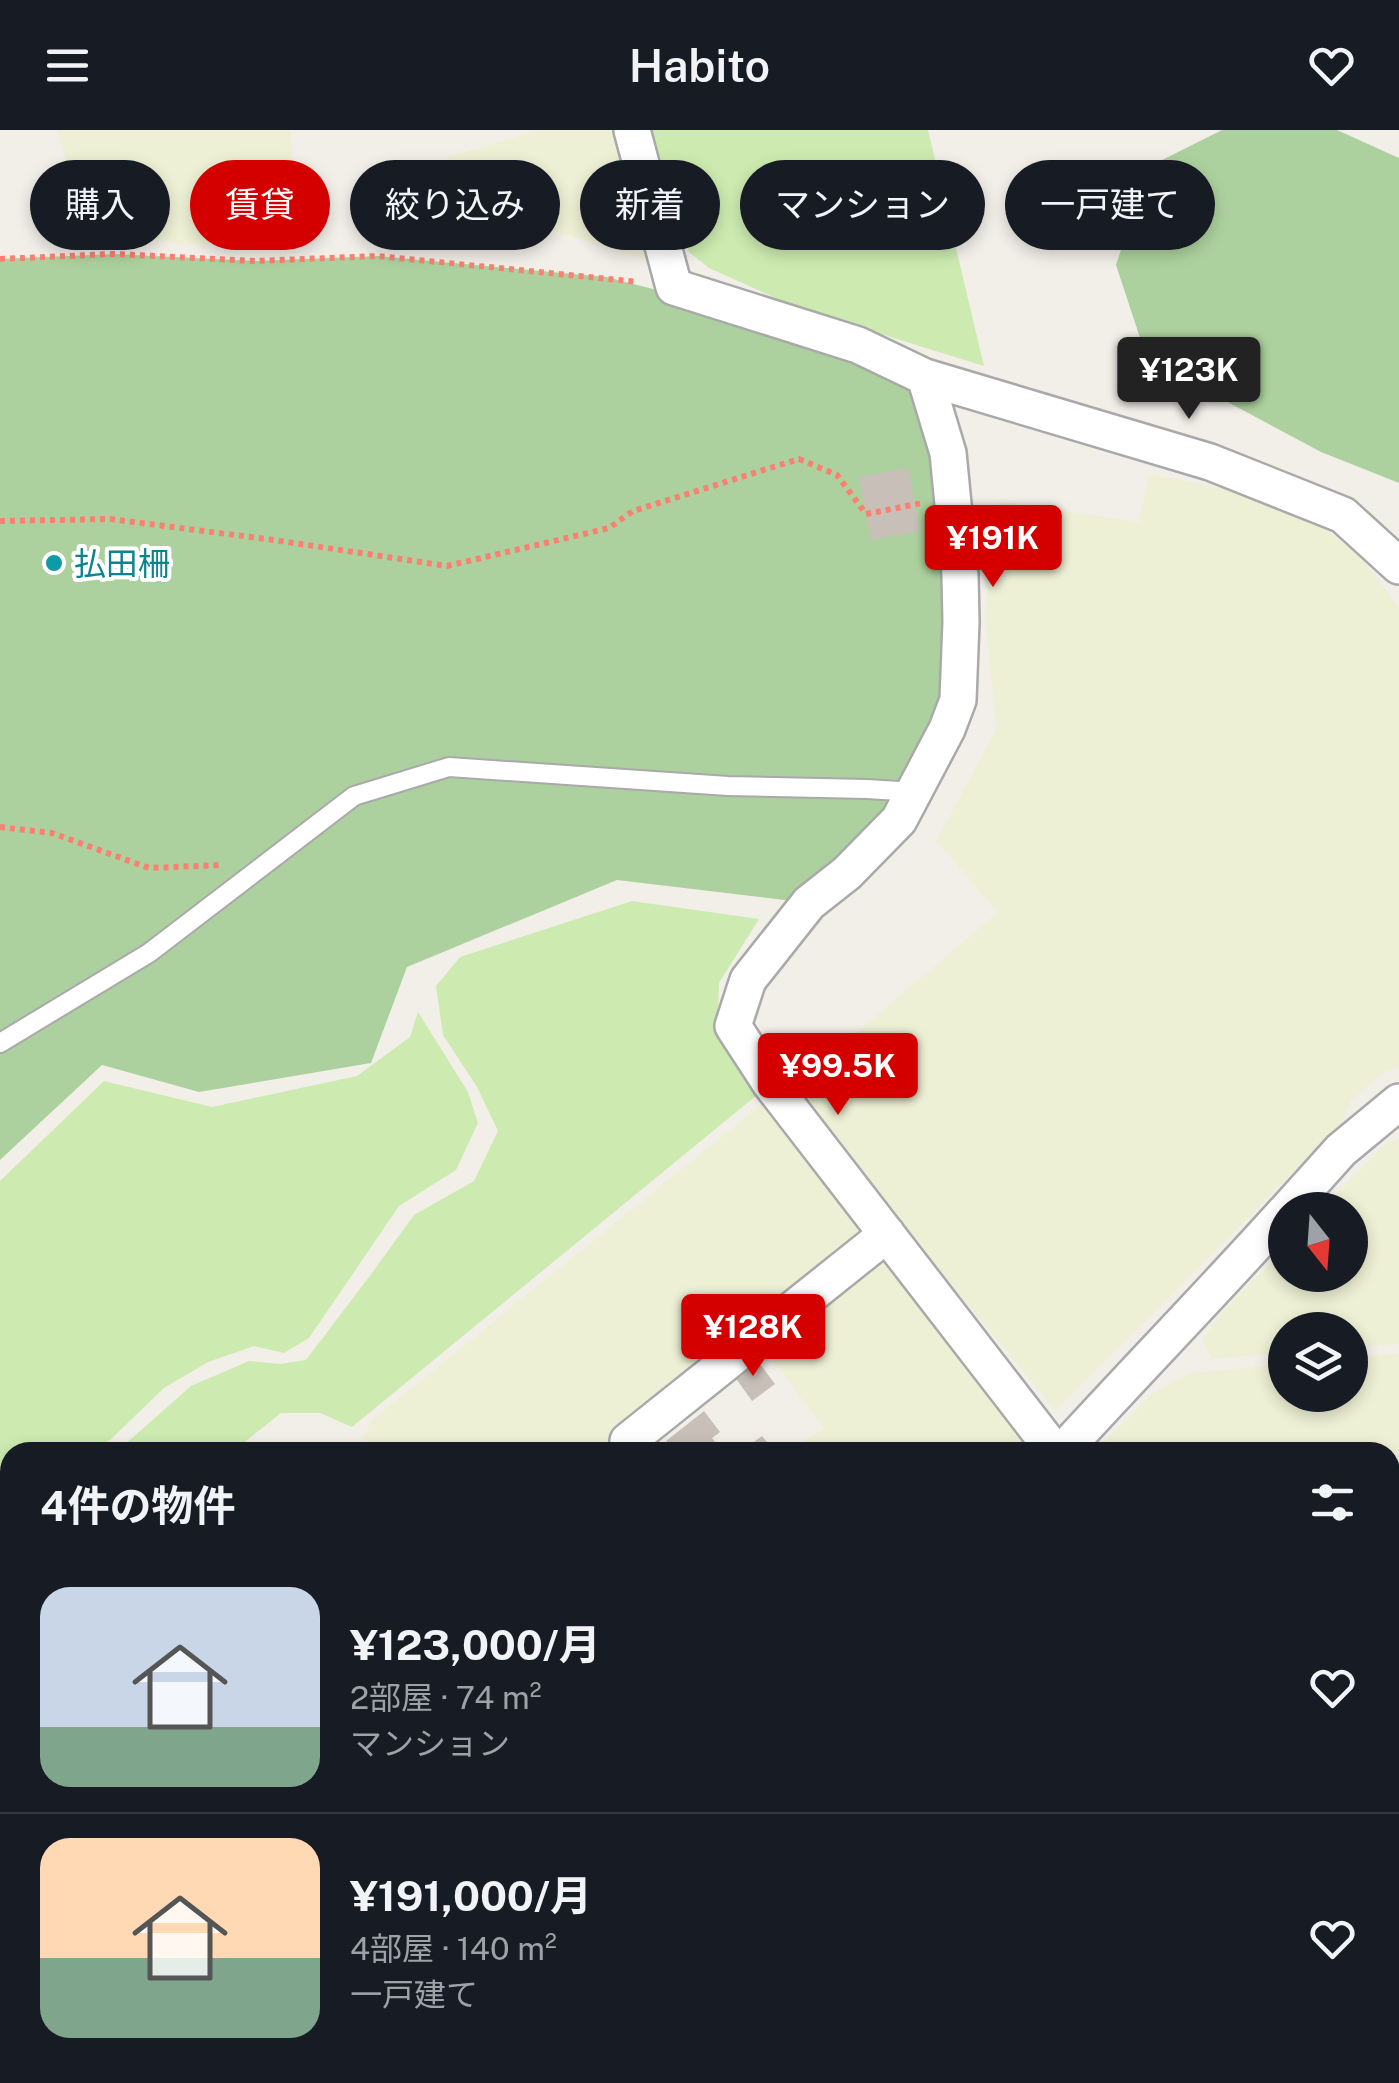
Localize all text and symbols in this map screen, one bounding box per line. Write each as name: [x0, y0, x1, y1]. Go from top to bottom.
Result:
icon: menu: [40, 38, 95, 93]
icon: heart: [1304, 38, 1359, 93]
text: Habito: [629, 39, 770, 92]
chip: 購入: [30, 160, 170, 250]
chip: 賃貸: [190, 160, 330, 250]
chip: 絞り込み: [350, 160, 560, 250]
chip: 新着: [580, 160, 720, 250]
chip: マンション: [740, 160, 985, 250]
chip: 一戸建て: [1005, 160, 1215, 250]
pin: ¥123K: [1119, 337, 1259, 422]
text: ¥123K: [1139, 351, 1239, 388]
pin: ¥191K: [923, 505, 1063, 590]
text: ¥191K: [947, 519, 1039, 556]
place label: 払田柵: [74, 545, 170, 582]
marker: 払田柵: [43, 552, 65, 574]
pin: ¥99.5K: [757, 1033, 919, 1118]
text: ¥99.5K: [780, 1047, 896, 1084]
north arrow: [1268, 1192, 1368, 1292]
map controls: [1268, 1192, 1368, 1412]
pin: ¥128K: [683, 1294, 823, 1379]
text: ¥128K: [703, 1308, 803, 1345]
button: layers: [1268, 1312, 1368, 1412]
icon: filters: [1305, 1475, 1360, 1530]
text: 4件の物件: [40, 1481, 236, 1530]
text: ¥123,000/月: [350, 1620, 601, 1669]
icon: home: [120, 1627, 240, 1747]
icon: heart: [1305, 1660, 1360, 1715]
text: 2部屋 · 74 m²: [350, 1679, 541, 1716]
text: マンション: [350, 1725, 510, 1762]
text: ¥191,000/月: [350, 1871, 592, 1920]
icon: home: [120, 1878, 240, 1998]
icon: heart: [1305, 1911, 1360, 1966]
text: 4部屋 · 140 m²: [350, 1930, 557, 1967]
text: 一戸建て: [350, 1976, 478, 2013]

